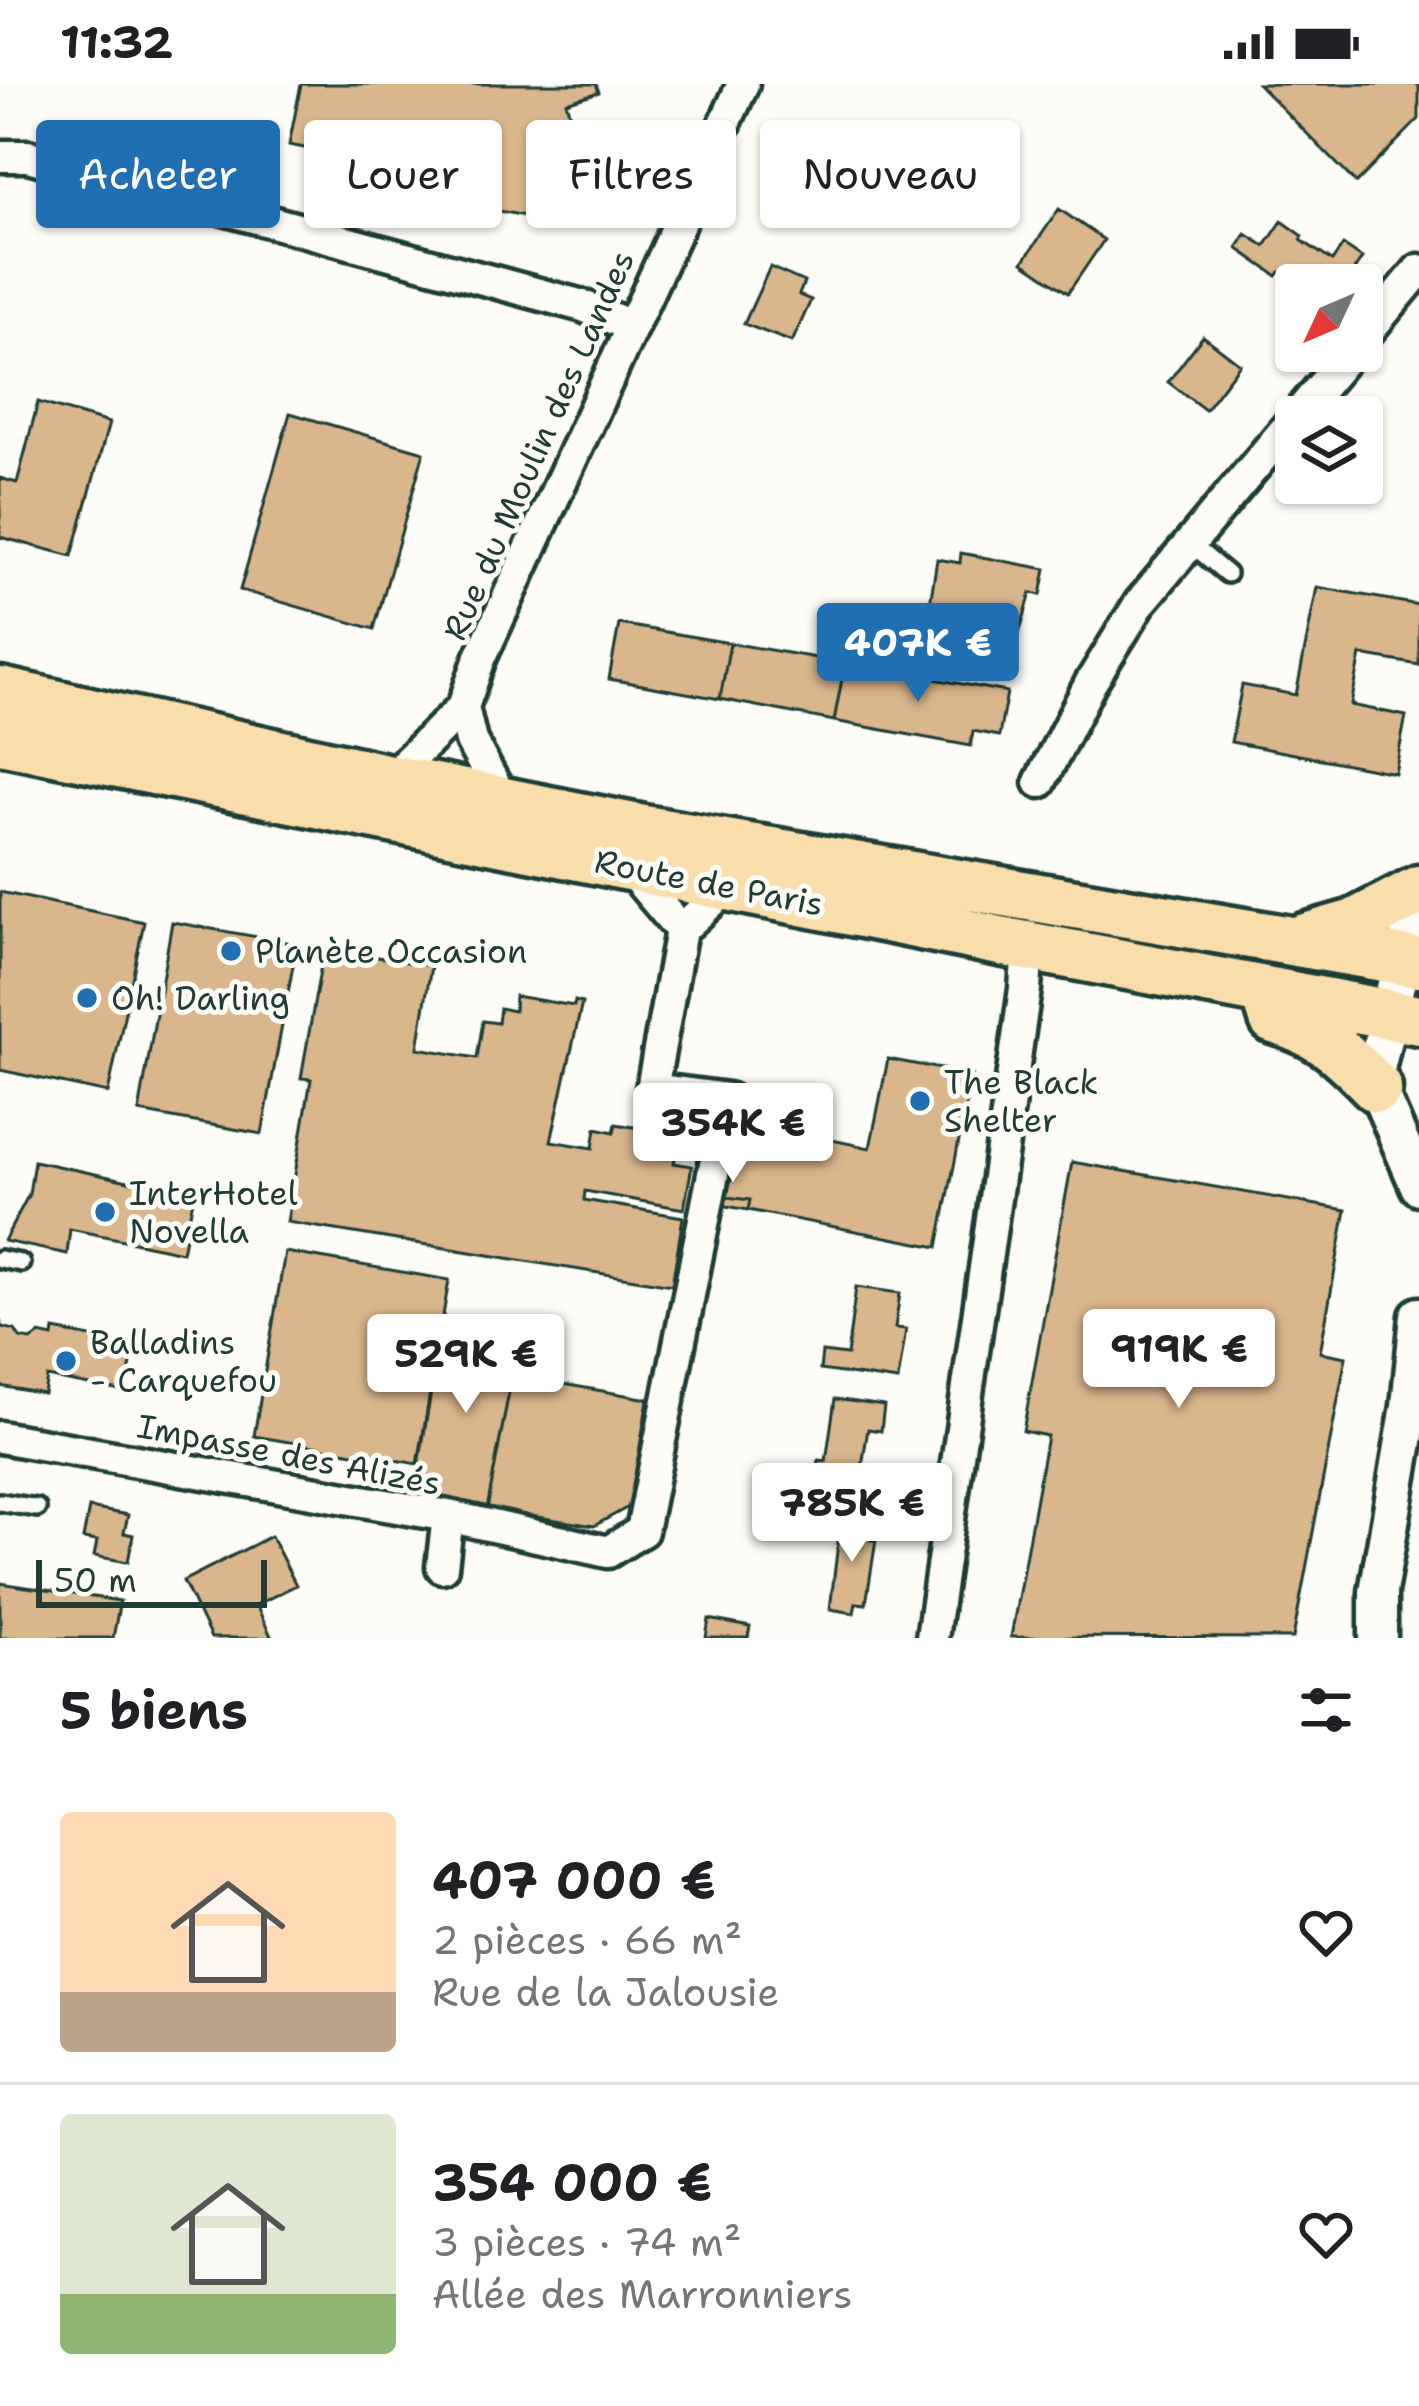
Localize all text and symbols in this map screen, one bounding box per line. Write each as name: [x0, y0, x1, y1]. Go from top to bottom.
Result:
text: 11:32: [60, 12, 173, 72]
chip: Acheter: [36, 120, 280, 228]
chip: Louer: [304, 120, 502, 228]
chip: Filtres: [526, 120, 736, 228]
chip: Nouveau: [760, 120, 1020, 228]
street label: Rue du Moulin des Landes: [432, 243, 645, 647]
north arrow: [1275, 264, 1383, 372]
map controls: [1275, 264, 1383, 504]
button: layers: [1275, 396, 1383, 504]
pin: 407K €: [820, 603, 1016, 705]
text: 407K €: [844, 616, 992, 668]
street label: Route de Paris: [591, 838, 827, 927]
place label: Planète Occasion: [255, 929, 527, 974]
marker: Planète Occasion: [218, 938, 244, 964]
place label: Oh! Darling: [111, 976, 290, 1021]
marker: Oh! Darling: [74, 985, 100, 1011]
place label: The Black Shelter: [944, 1060, 1099, 1143]
pin: 354K €: [635, 1083, 831, 1185]
marker: The Black Shelter: [907, 1088, 933, 1114]
text: 354K €: [660, 1096, 806, 1148]
place label: InterHotel Novella: [129, 1171, 298, 1254]
marker: InterHotel Novella: [92, 1199, 118, 1225]
pin: 919K €: [1081, 1309, 1277, 1411]
pin: 529K €: [368, 1314, 564, 1416]
place label: Balladins - Carquefou: [90, 1320, 277, 1403]
text: 919K €: [1110, 1322, 1248, 1374]
text: 529K €: [394, 1327, 538, 1379]
marker: Balladins - Carquefou: [53, 1348, 79, 1374]
street label: Impasse des Alizés: [133, 1403, 444, 1506]
pin: 785K €: [754, 1463, 950, 1565]
text: 785K €: [779, 1476, 925, 1528]
scale bar: [36, 1554, 267, 1607]
text: 50 m: [54, 1558, 137, 1603]
text: 5 biens: [60, 1676, 248, 1744]
icon: filters: [1293, 1677, 1359, 1743]
text: 407 000 €: [432, 1846, 716, 1914]
icon: home: [156, 1860, 300, 2004]
icon: heart: [1293, 1899, 1359, 1965]
text: 2 pièces · 66 m²: [432, 1914, 742, 1966]
text: Rue de la Jalousie: [432, 1966, 779, 2018]
text: 354 000 €: [432, 2148, 712, 2216]
icon: home: [156, 2162, 300, 2306]
icon: heart: [1293, 2201, 1359, 2267]
text: 3 pièces · 74 m²: [432, 2216, 742, 2268]
text: Allée des Marronniers: [432, 2268, 852, 2320]

